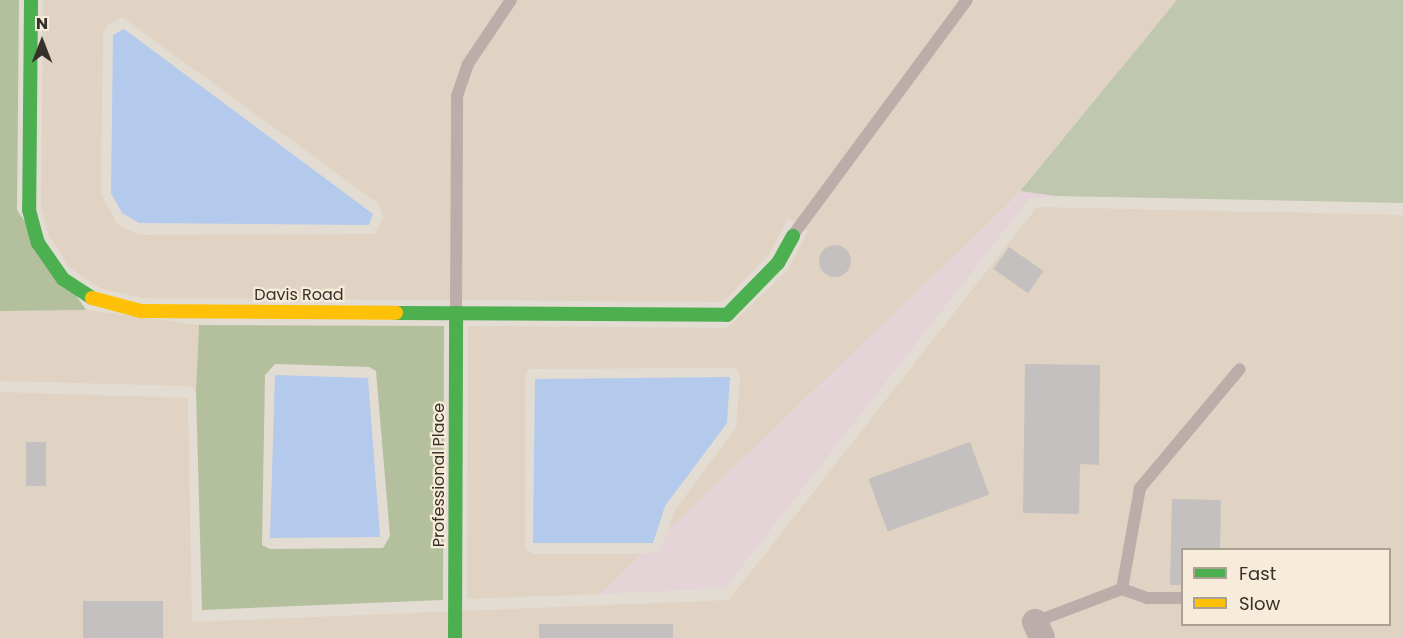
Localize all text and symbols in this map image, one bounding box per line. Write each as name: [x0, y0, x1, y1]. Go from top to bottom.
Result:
north arrow: [12, 12, 72, 72]
text: N: [36, 12, 48, 35]
street label: Davis Road: [254, 285, 344, 305]
street label: Professional Place: [429, 403, 449, 547]
legend: [1181, 548, 1391, 626]
text: Fast: [1239, 561, 1276, 586]
text: Slow: [1239, 591, 1280, 616]

